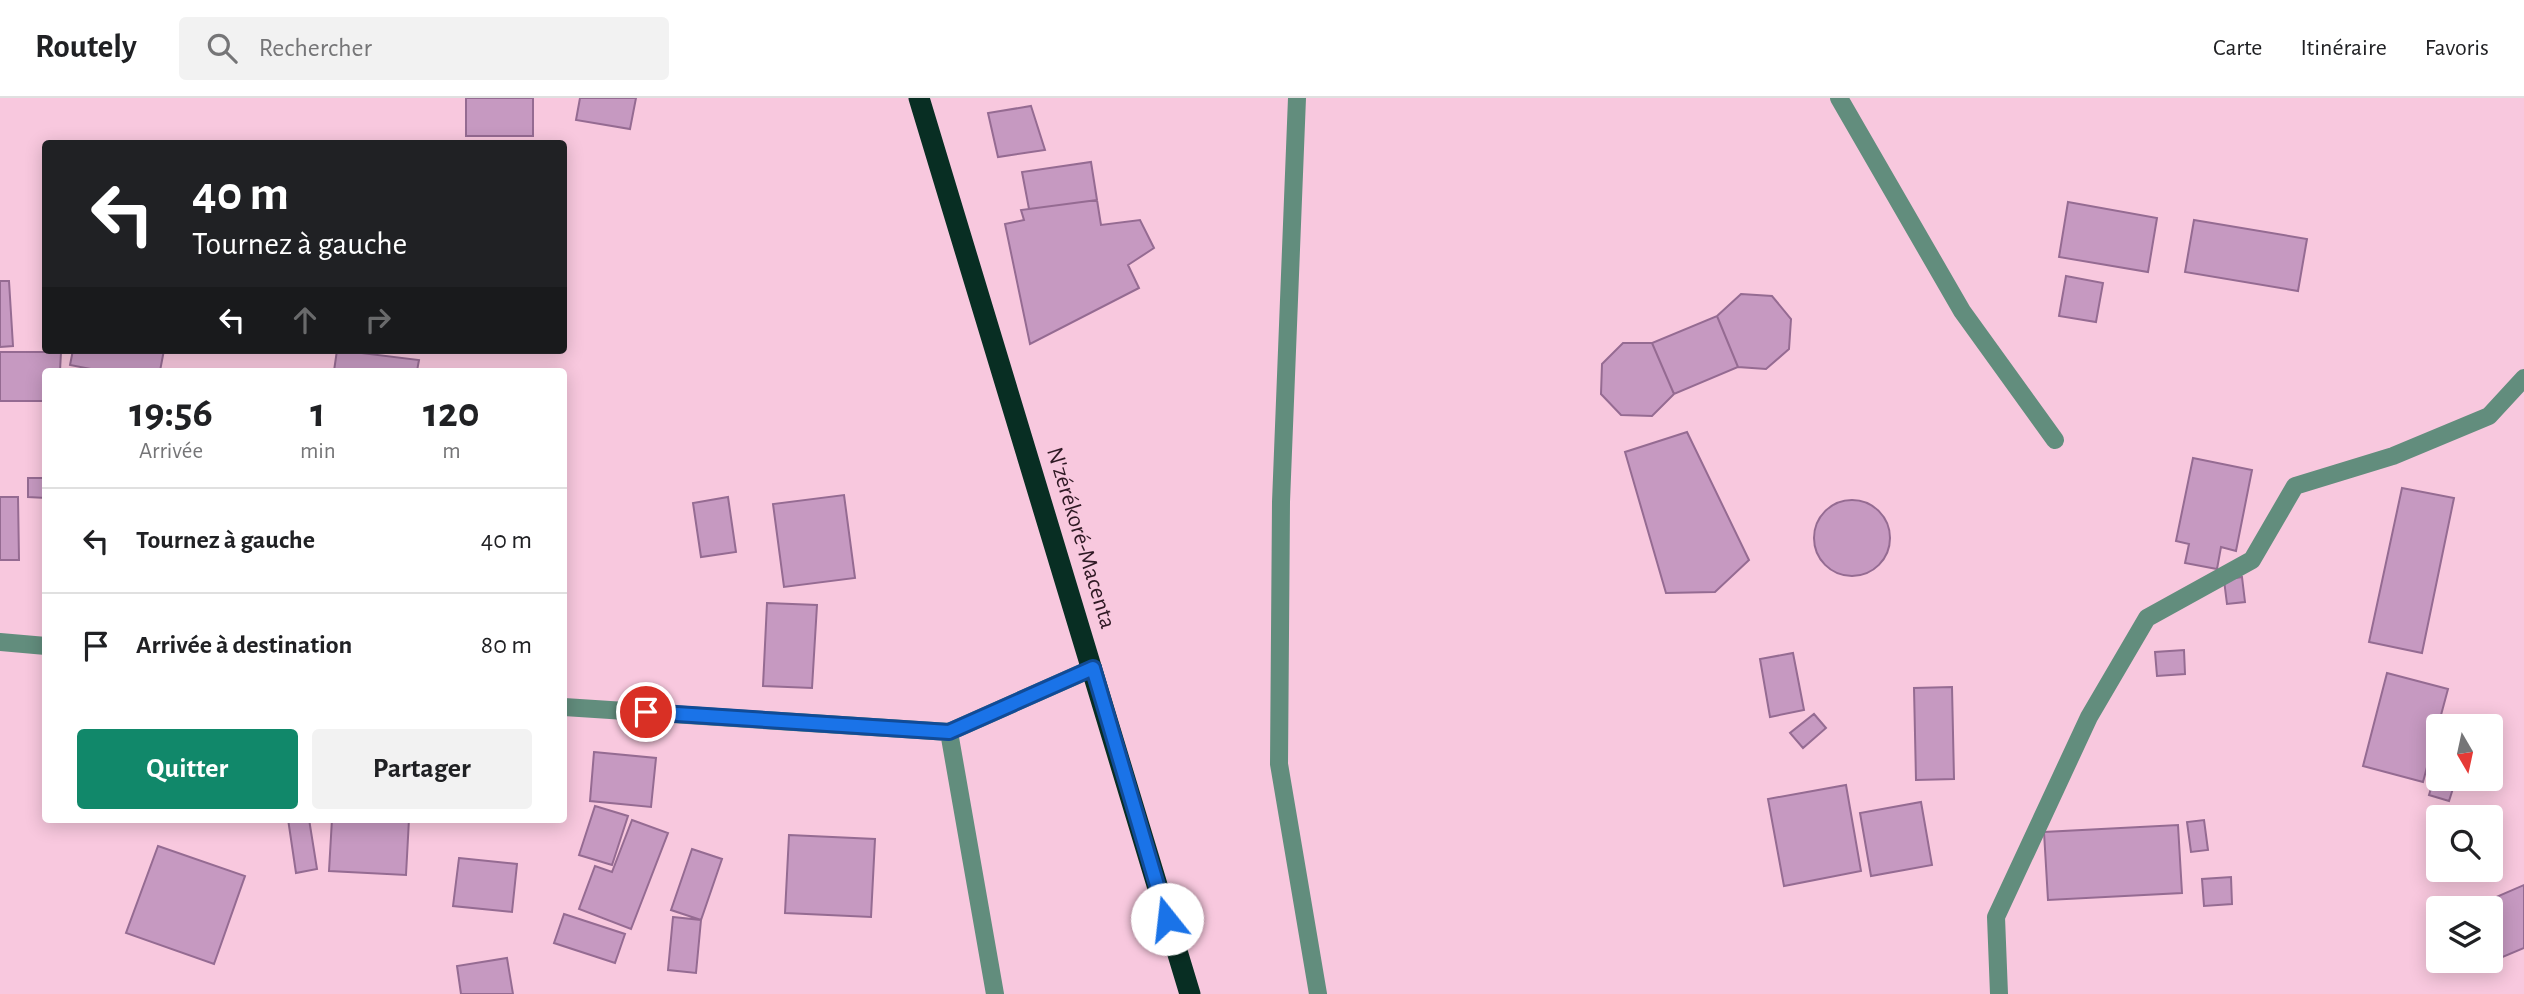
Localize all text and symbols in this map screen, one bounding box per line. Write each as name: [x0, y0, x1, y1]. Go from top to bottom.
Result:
search box: [179, 17, 669, 80]
icon: search: [203, 29, 241, 67]
text: Routely: [35, 31, 137, 64]
text: Rechercher: [259, 35, 372, 61]
text: Carte: [2213, 36, 2262, 60]
text: Itinéraire: [2300, 36, 2387, 60]
text: Favoris: [2425, 36, 2489, 60]
icon: left: [77, 168, 168, 259]
text: 40 m: [192, 170, 289, 219]
text: Tournez à gauche: [192, 228, 407, 260]
icon: left: [213, 301, 251, 339]
icon: ahead: [286, 301, 324, 339]
icon: right: [359, 301, 397, 339]
text: 19:56: [129, 392, 213, 434]
text: 1: [310, 392, 325, 434]
text: 120: [423, 392, 480, 434]
text: Arrivée: [139, 440, 203, 463]
text: min: [300, 440, 336, 463]
text: m: [442, 440, 461, 463]
street label: N'zérékoré-Macenta: [1042, 444, 1120, 632]
icon: left: [77, 522, 115, 560]
text: Tournez à gauche: [136, 527, 315, 553]
text: 40 m: [481, 527, 532, 553]
icon: arrive: [77, 627, 115, 665]
text: Arrivée à destination: [136, 632, 352, 658]
text: 80 m: [481, 632, 532, 658]
pin: [616, 682, 676, 742]
icon: arrive: [627, 693, 665, 731]
north arrow: [2426, 714, 2502, 791]
map controls: [2426, 714, 2503, 973]
button: Quitter: [77, 729, 298, 809]
button: Partager: [312, 729, 532, 809]
button: search: [2426, 805, 2503, 882]
position arrow: [1130, 882, 1204, 956]
button: layers: [2426, 896, 2503, 973]

